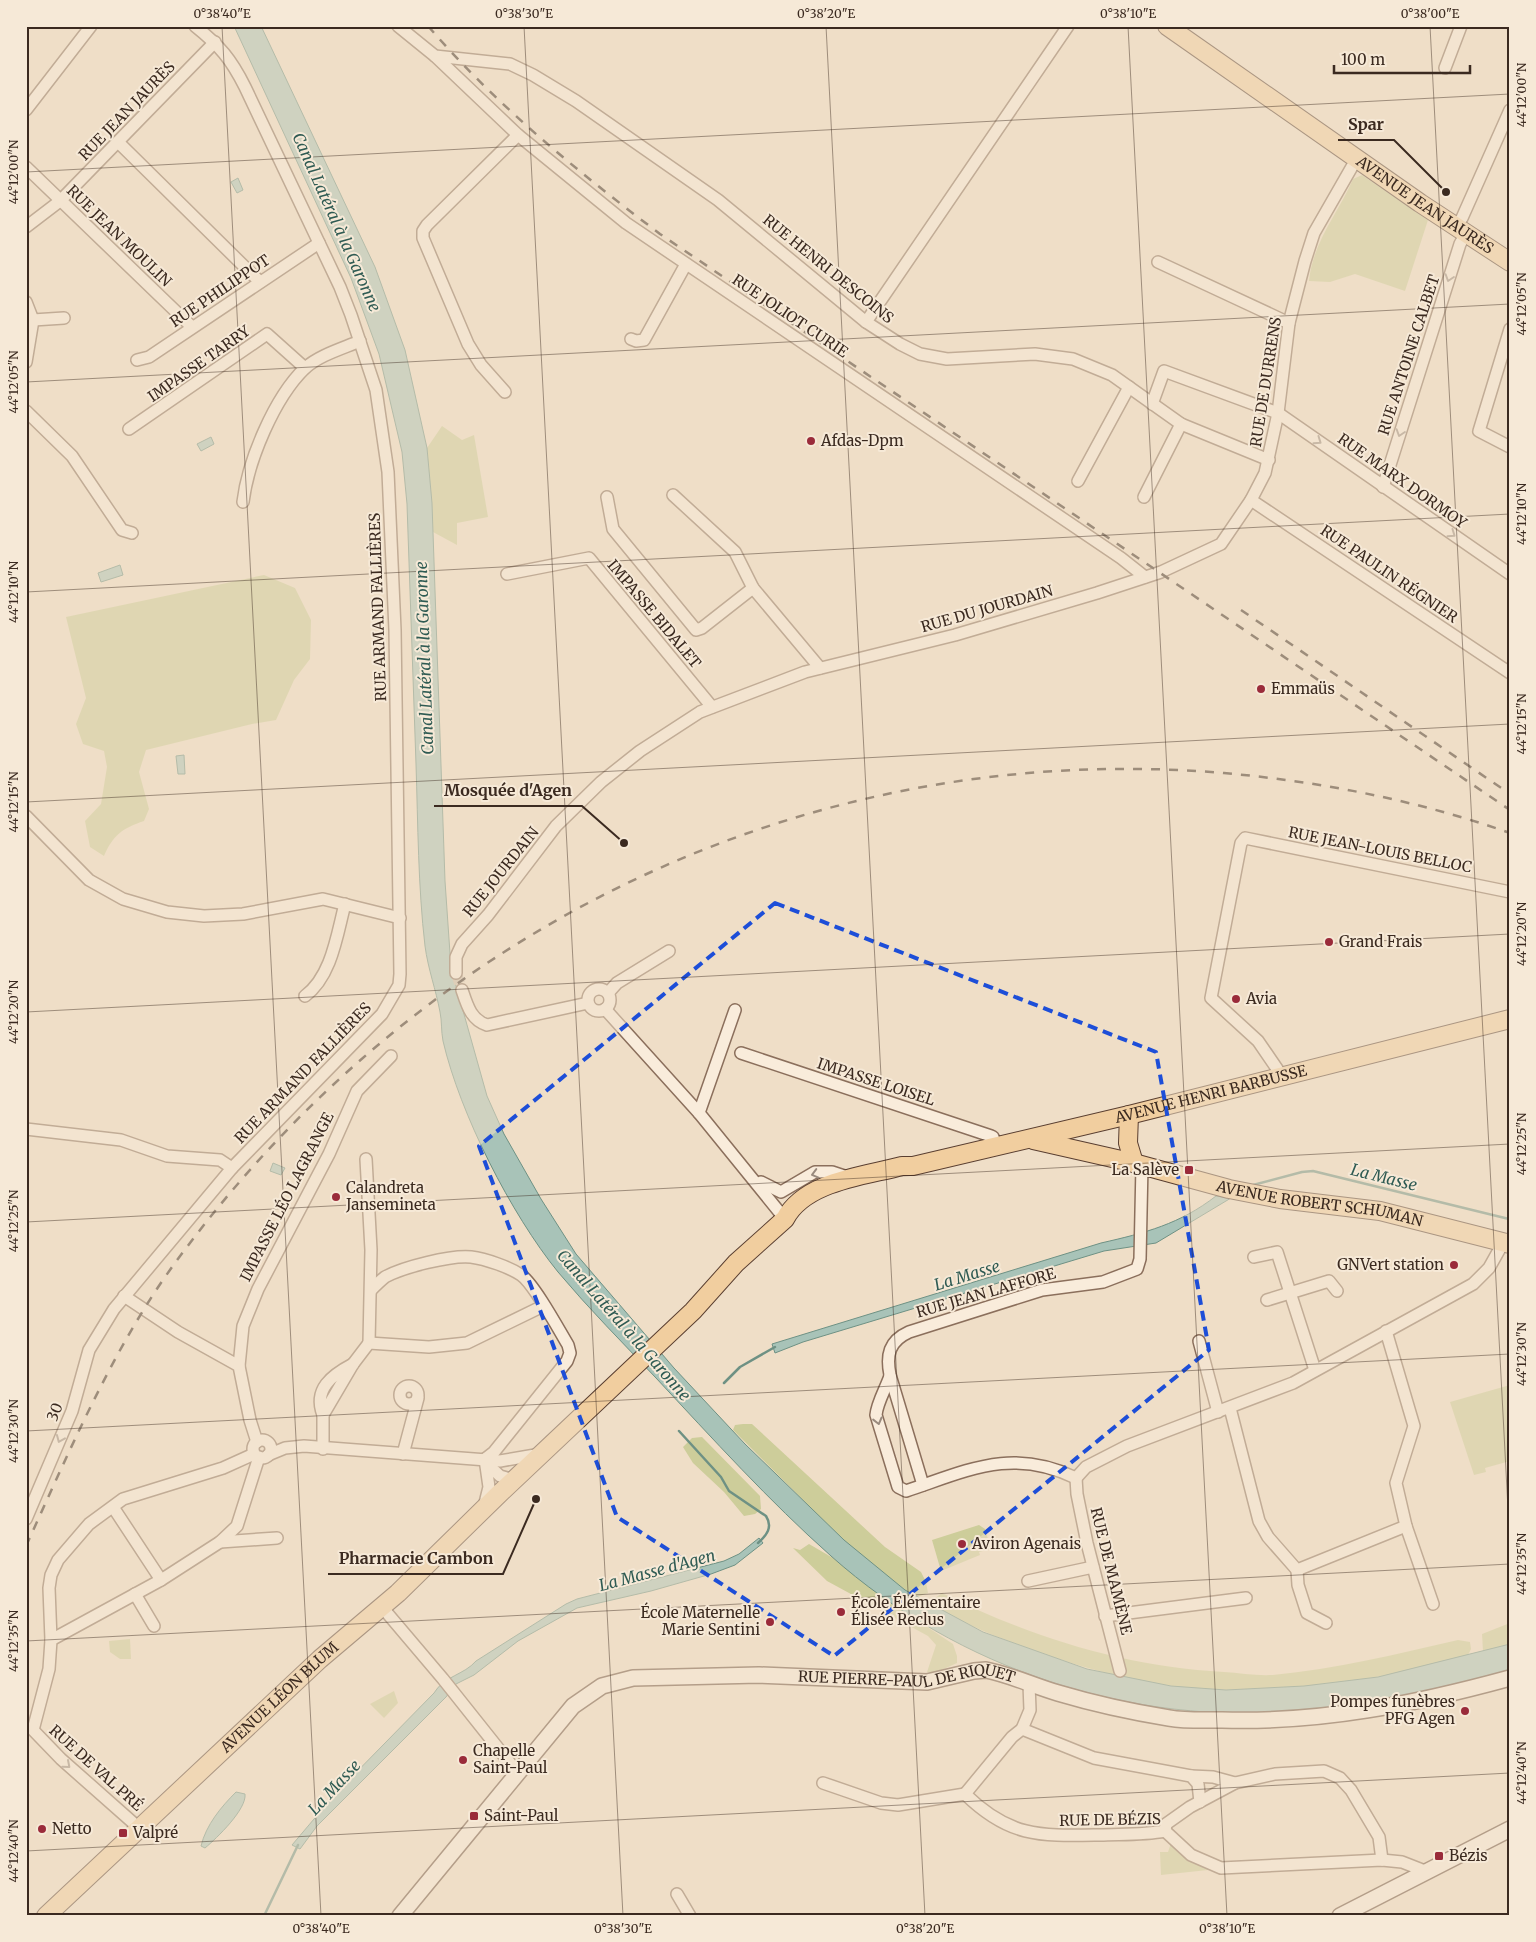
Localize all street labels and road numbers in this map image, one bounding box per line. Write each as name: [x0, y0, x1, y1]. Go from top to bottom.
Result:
street label: RUE JEAN JAURÈS: [74, 56, 179, 164]
street label: AVENUE JEAN JAURÈS: [1352, 151, 1497, 258]
street label: RUE JEAN MOULIN: [63, 181, 176, 291]
street label: RUE HENRI DESCOINS: [759, 210, 898, 327]
street label: RUE PHILIPPOT: [166, 250, 274, 331]
street label: RUE JOLIOT CURIE: [729, 270, 852, 362]
street label: RUE ANTOINE CALBET: [1374, 272, 1444, 437]
street label: RUE DE DURRENS: [1246, 315, 1285, 448]
street label: IMPASSE TARRY: [144, 321, 254, 406]
street label: RUE MARX DORMOY: [1334, 429, 1471, 532]
street label: RUE ARMAND FALLIÈRES: [364, 512, 390, 702]
street label: RUE PAULIN RÉGNIER: [1317, 520, 1463, 627]
street label: IMPASSE BIDALET: [603, 556, 706, 672]
street label: RUE DU JOURDAIN: [919, 580, 1055, 636]
street label: RUE JEAN-LOUIS BELLOC: [1287, 822, 1474, 877]
street label: RUE JOURDAIN: [458, 823, 543, 921]
street label: RUE ARMAND FALLIÈRES: [230, 997, 375, 1147]
street label: IMPASSE LOISEL: [815, 1054, 938, 1110]
street label: AVENUE HENRI BARBUSSE: [1112, 1060, 1309, 1127]
street label: IMPASSE LÉO LAGRANGE: [235, 1108, 338, 1285]
street label: AVENUE ROBERT SCHUMAN: [1214, 1176, 1425, 1231]
street label: RUE JEAN LAFFORE: [914, 1263, 1058, 1322]
street label: 30: [42, 1400, 67, 1424]
street label: RUE DE MAMÈNE: [1087, 1505, 1138, 1637]
street label: AVENUE LÉON BLUM: [216, 1637, 342, 1757]
street label: RUE PIERRE-PAUL DE RIQUET: [798, 1660, 1018, 1692]
street label: RUE DE VAL PRÉ: [46, 1720, 148, 1815]
street label: RUE DE BÉZIS: [1059, 1808, 1161, 1830]

